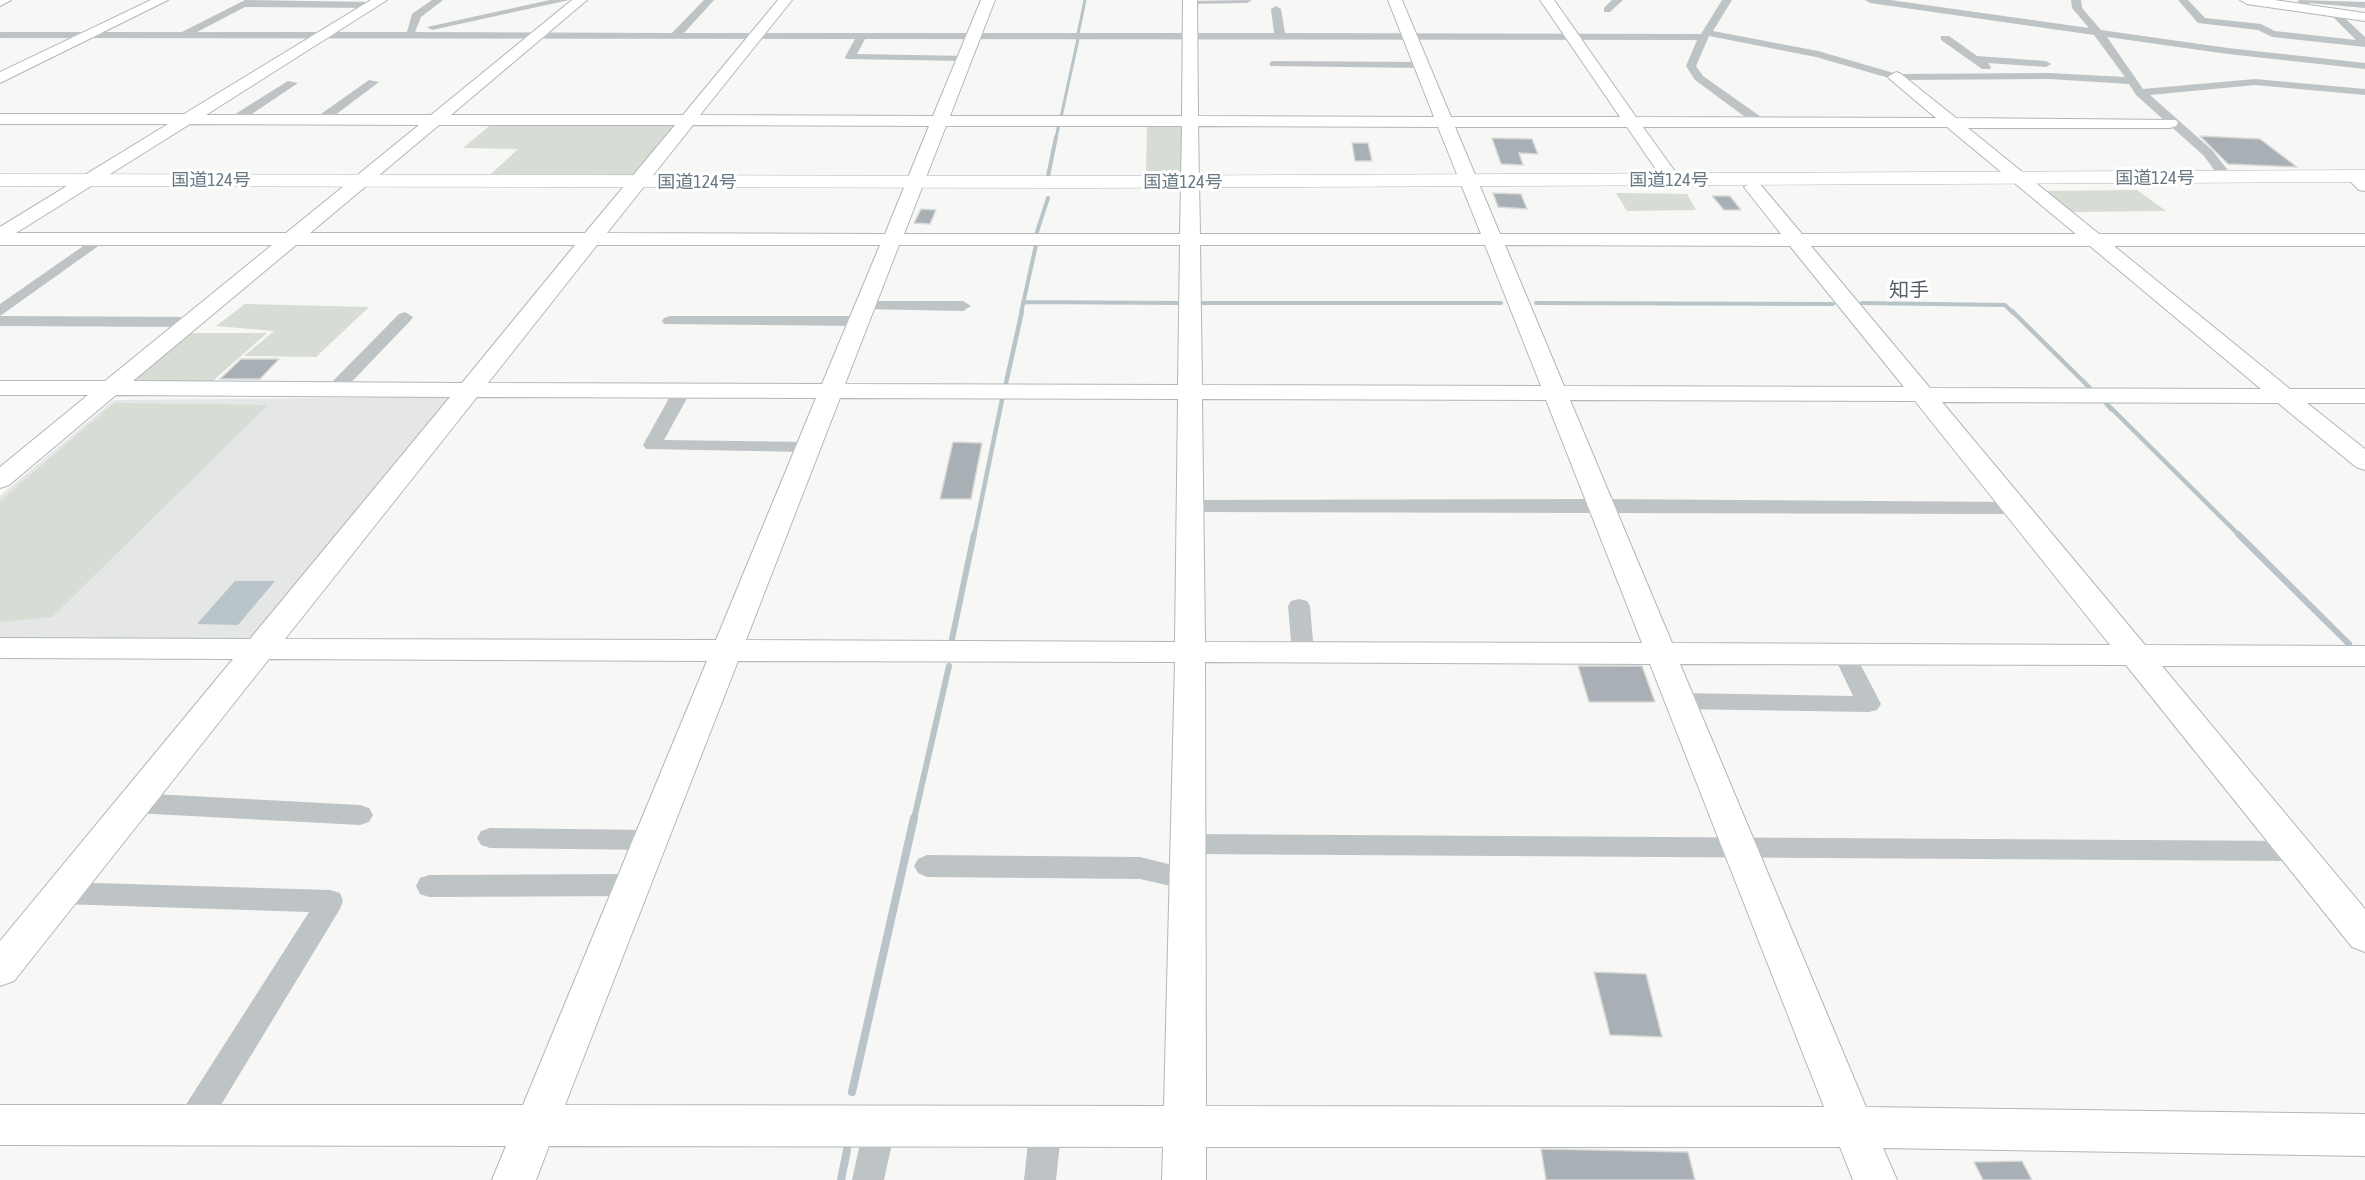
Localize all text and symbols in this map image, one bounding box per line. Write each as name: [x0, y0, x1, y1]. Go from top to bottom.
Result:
street label: 国道124号: [2115, 167, 2195, 189]
street label: 国道124号: [171, 169, 251, 191]
street label: 国道124号: [1629, 169, 1709, 191]
street label: 国道124号: [657, 171, 737, 193]
street label: 国道124号: [1143, 171, 1223, 193]
district label: 知手: [1889, 279, 1929, 303]

